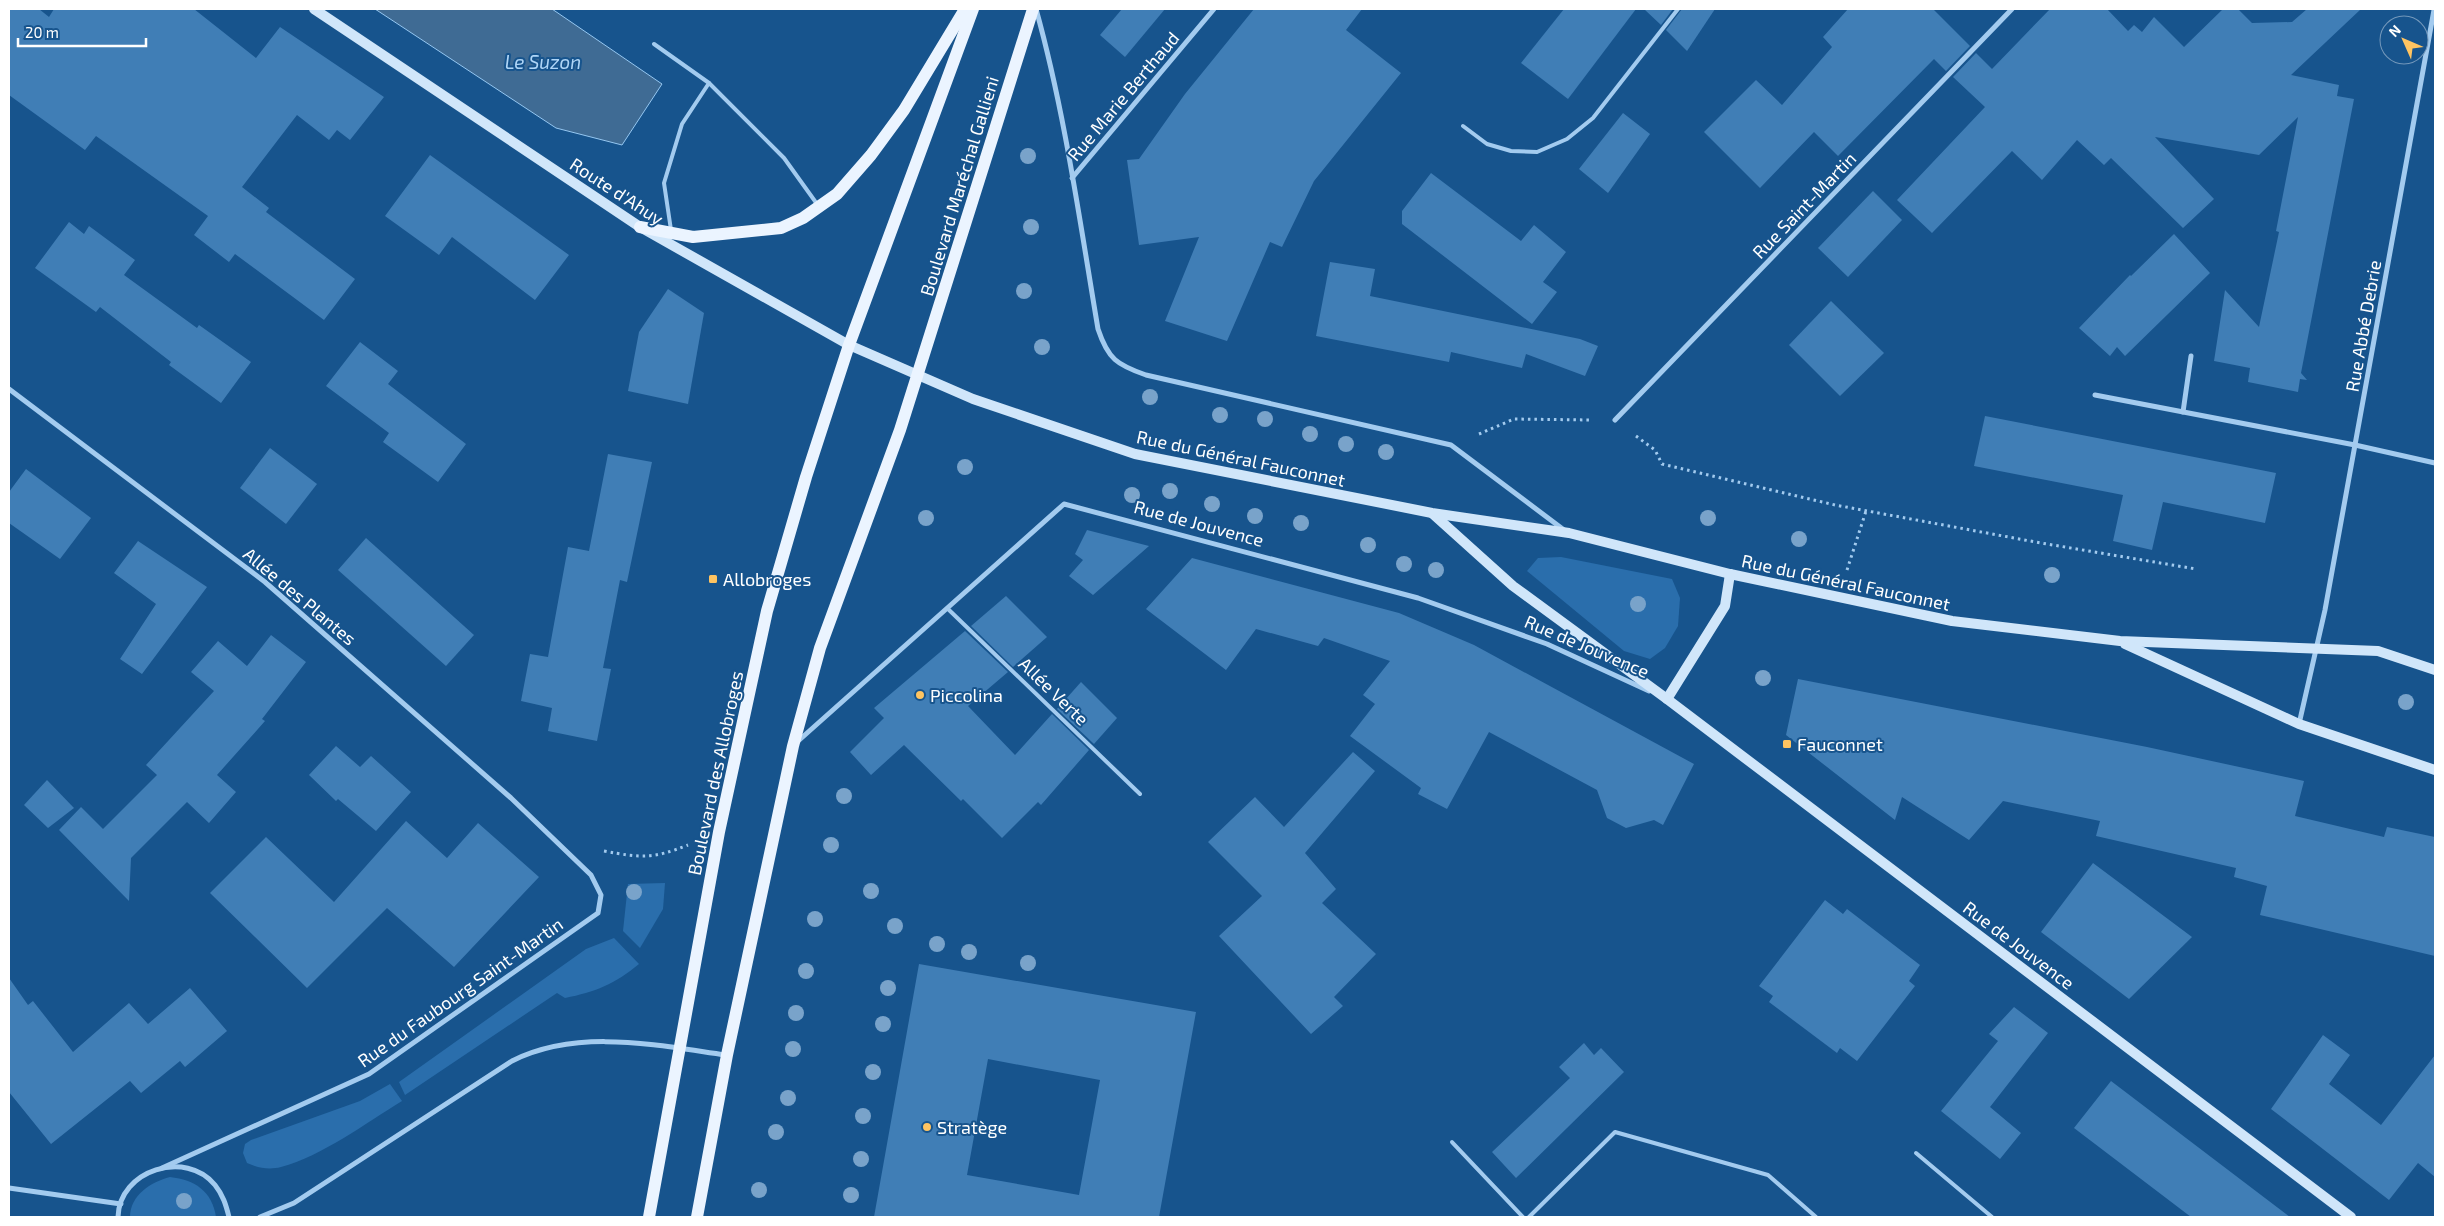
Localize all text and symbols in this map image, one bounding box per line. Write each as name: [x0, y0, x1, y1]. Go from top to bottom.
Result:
scale bar: [18, 15, 145, 47]
north arrow: [2379, 15, 2429, 65]
text: N: [2385, 21, 2404, 40]
text: 20 m: [25, 23, 59, 41]
street label: Rue Marie Berthaud: [1063, 27, 1183, 165]
water label: Le Suzon: [505, 50, 581, 73]
street label: Boulevard Maréchal Gallieni: [915, 73, 1003, 299]
street label: Rue Saint-Martin: [1748, 147, 1860, 263]
street label: Route d'Ahuy: [566, 153, 668, 230]
street label: Rue Abbé Debrie: [2341, 258, 2385, 394]
street label: Rue du Général Fauconnet: [1135, 425, 1347, 491]
street label: Rue de Jouvence: [1132, 495, 1266, 551]
street label: Allée des Plantes: [239, 542, 361, 650]
street label: Rue du Général Fauconnet: [1740, 549, 1952, 615]
place label: Allobroges: [723, 568, 811, 590]
marker: Allobroges: [707, 573, 719, 585]
street label: Rue de Jouvence: [1521, 610, 1653, 682]
street label: Allée Verte: [1015, 652, 1093, 730]
street label: Boulevard des Allobroges: [683, 669, 747, 877]
place label: Piccolina: [930, 684, 1003, 706]
marker: Piccolina: [914, 689, 926, 701]
place label: Fauconnet: [1797, 733, 1883, 755]
marker: Fauconnet: [1781, 738, 1793, 750]
street label: Rue de Jouvence: [1959, 896, 2079, 994]
street label: Rue du Faubourg Saint-Martin: [353, 913, 567, 1071]
place label: Stratège: [937, 1116, 1007, 1138]
marker: Stratège: [921, 1121, 933, 1133]

